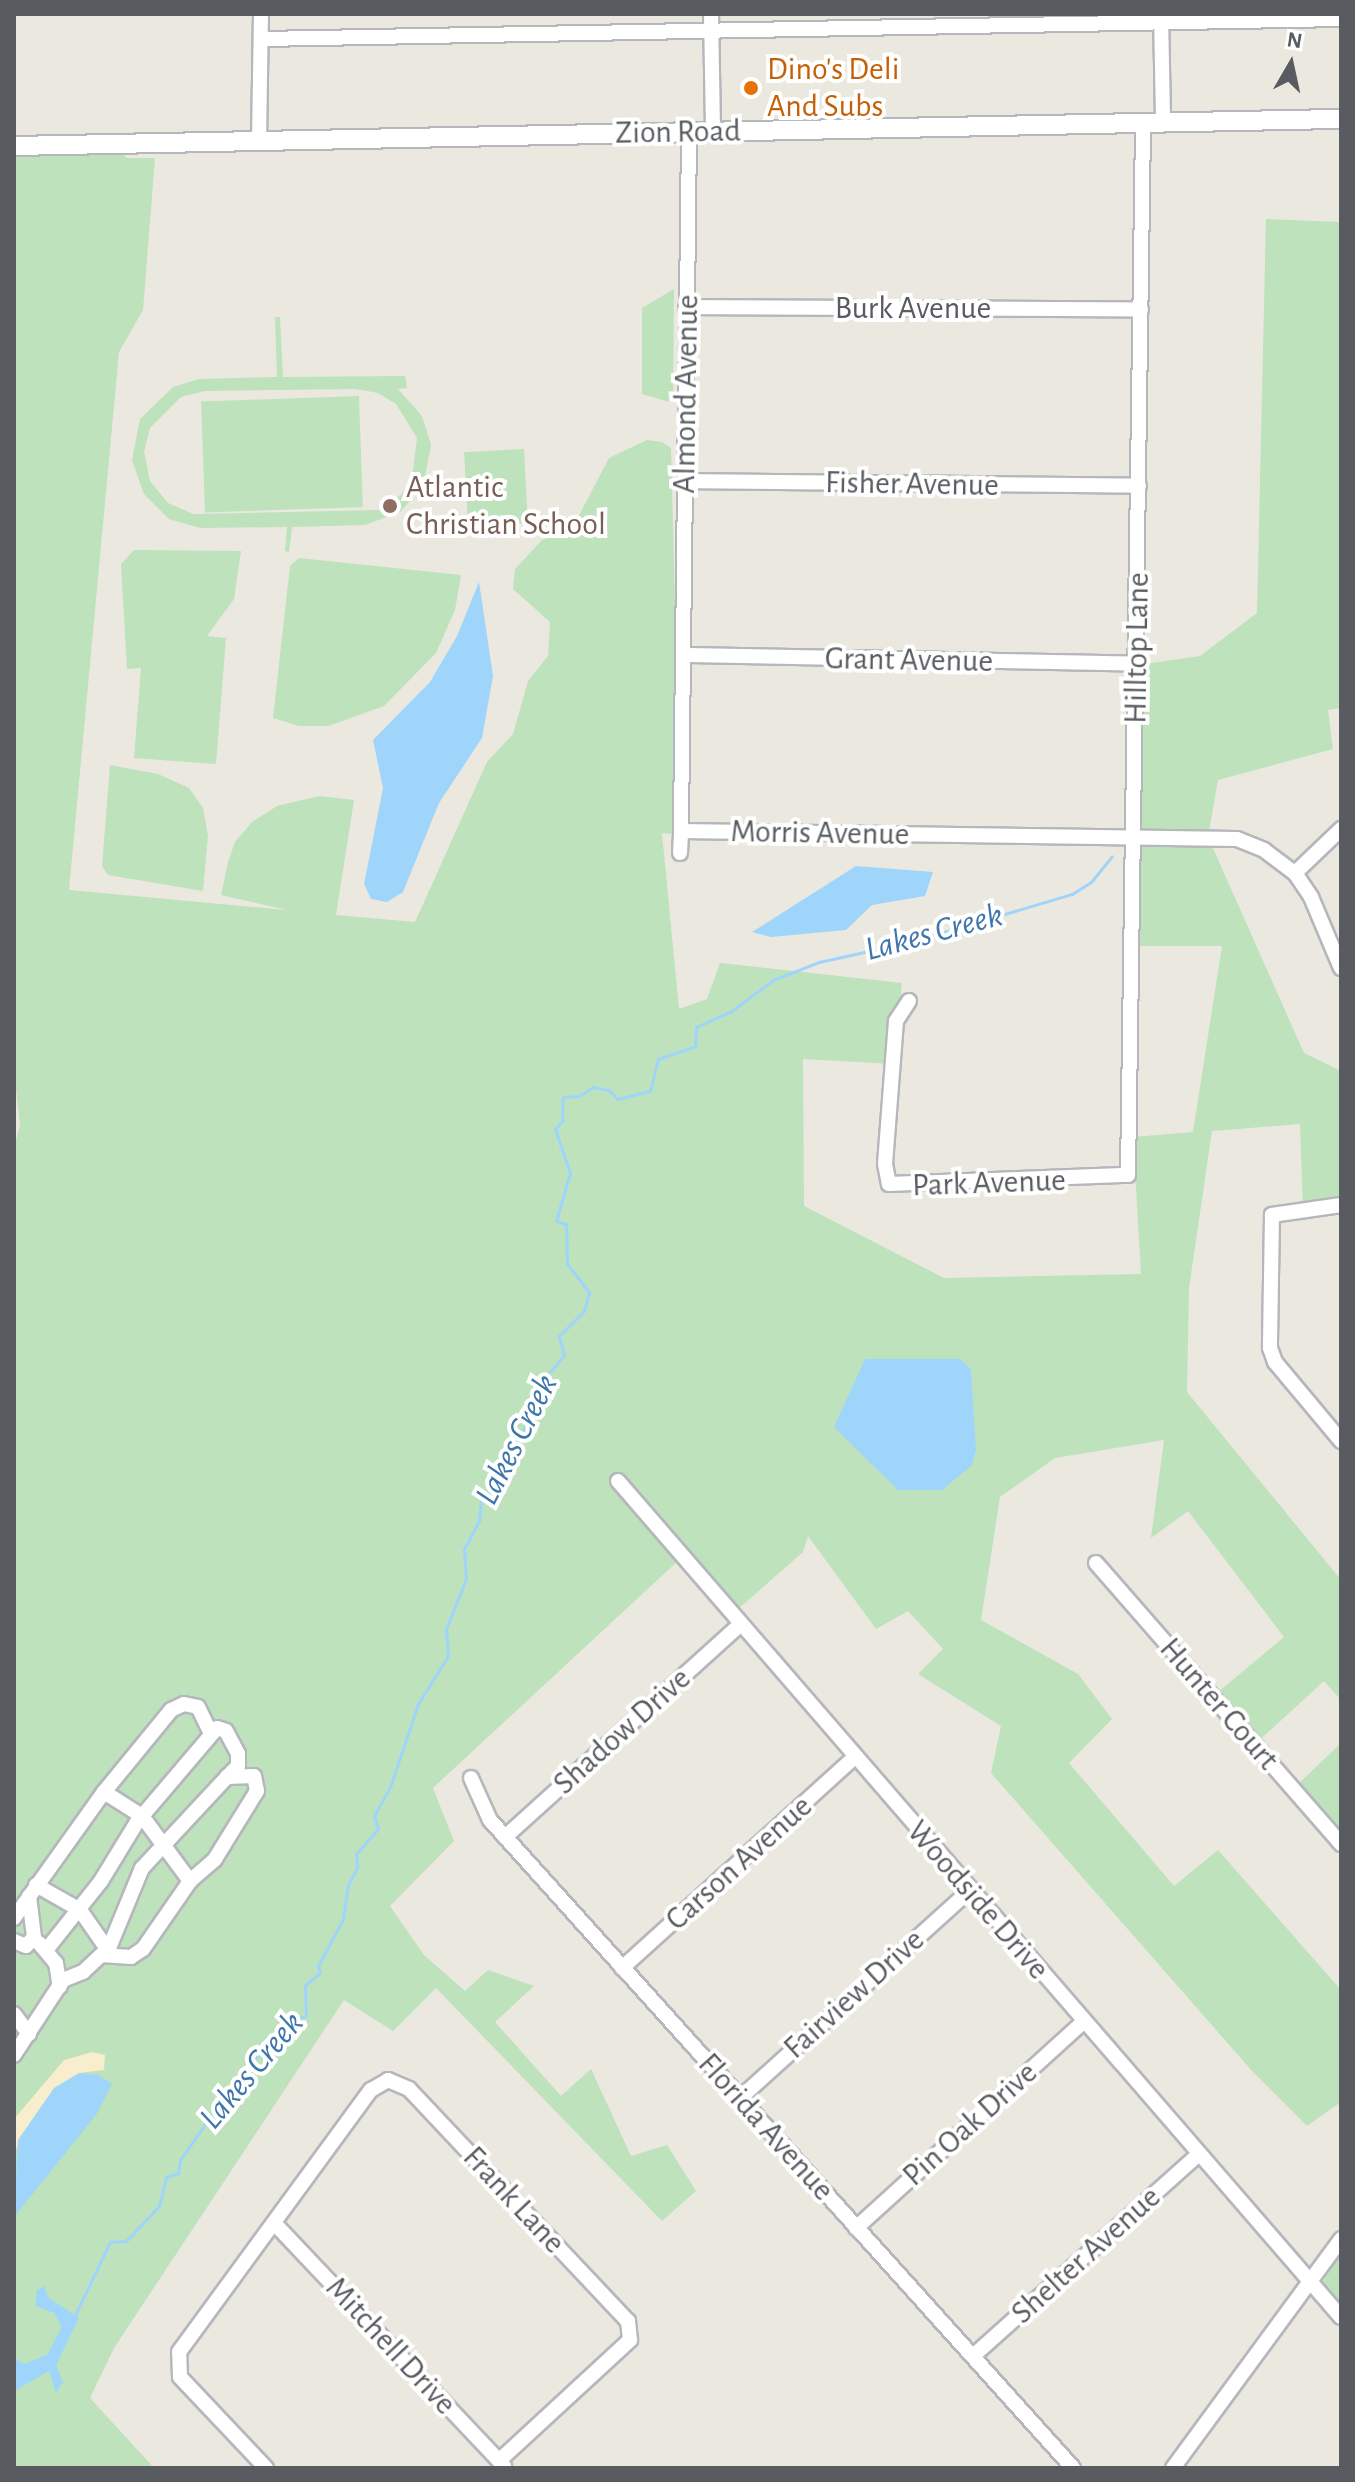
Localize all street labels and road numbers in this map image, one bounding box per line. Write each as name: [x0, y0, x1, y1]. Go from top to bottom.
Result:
street label: Zion Road: [615, 112, 741, 152]
street label: Burk Avenue: [835, 289, 991, 327]
street label: Almond Avenue: [665, 294, 707, 494]
street label: Fisher Avenue: [825, 463, 999, 505]
street label: Hilltop Lane: [1116, 572, 1158, 724]
street label: Grant Avenue: [825, 639, 993, 681]
street label: Morris Avenue: [730, 812, 910, 854]
street label: Park Avenue: [911, 1161, 1067, 1205]
street label: Hunter Court: [1151, 1630, 1287, 1778]
street label: Shadow Drive: [545, 1659, 699, 1803]
street label: Carson Avenue: [658, 1787, 820, 1939]
street label: Woodside Drive: [899, 1813, 1057, 1987]
street label: Fairview Drive: [776, 1921, 932, 2067]
street label: Florida Avenue: [690, 2045, 842, 2209]
street label: Pin Oak Drive: [895, 2054, 1045, 2194]
street label: Frank Lane: [455, 2138, 573, 2262]
street label: Shelter Avenue: [1003, 2178, 1169, 2332]
street label: Mitchell Drive: [318, 2269, 464, 2423]

